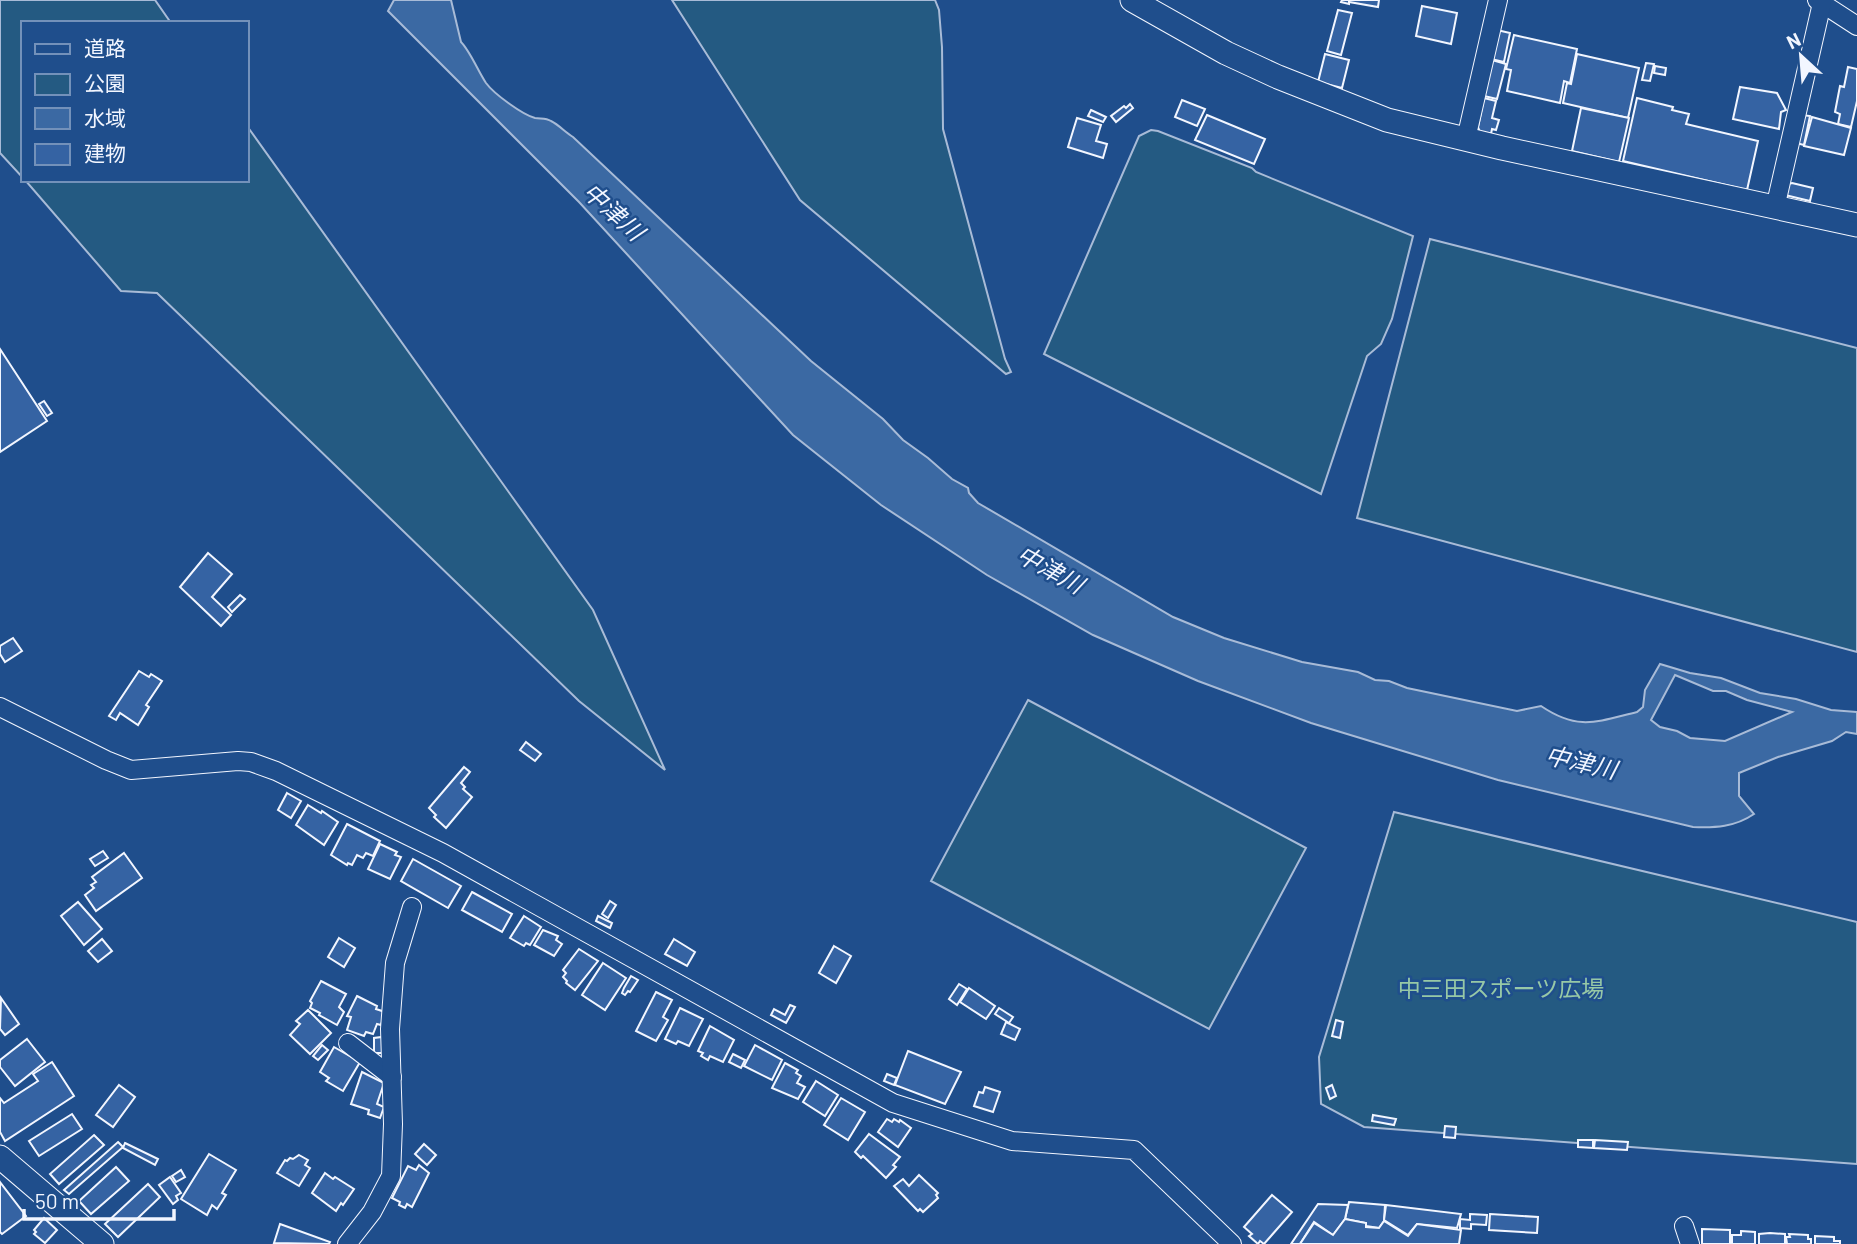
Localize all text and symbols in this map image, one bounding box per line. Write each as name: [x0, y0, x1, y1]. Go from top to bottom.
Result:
legend: [21, 21, 248, 182]
north arrow: [1766, 21, 1836, 91]
text: N: [1783, 27, 1804, 53]
text: 道路: [84, 35, 126, 60]
text: 公園: [84, 70, 126, 95]
text: 水域: [84, 105, 126, 130]
text: 建物: [84, 140, 126, 165]
water label: 中津川: [578, 176, 653, 248]
water label: 中津川: [1012, 539, 1092, 600]
water label: 中津川: [1543, 739, 1623, 784]
park label: 中三田スポーツ広場: [1398, 974, 1604, 1002]
scale bar: [24, 1178, 175, 1222]
text: 50 m: [35, 1188, 79, 1213]

